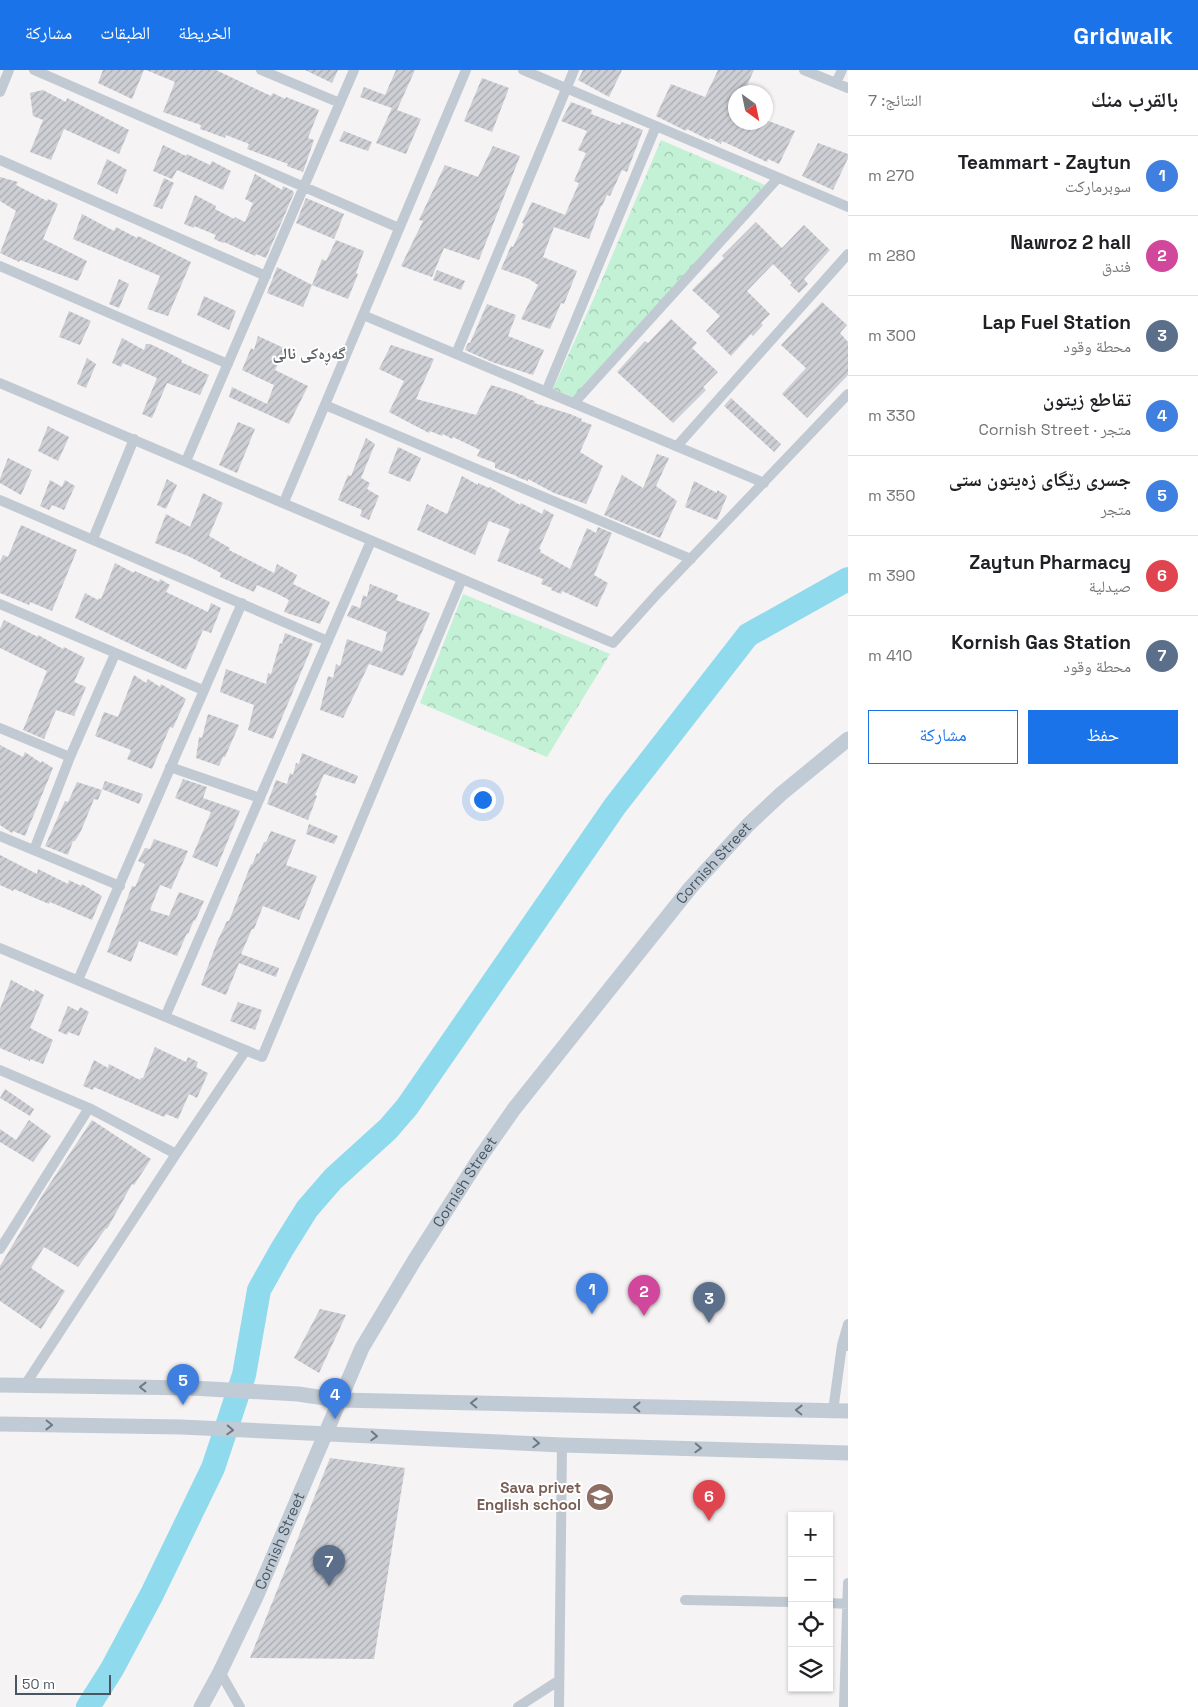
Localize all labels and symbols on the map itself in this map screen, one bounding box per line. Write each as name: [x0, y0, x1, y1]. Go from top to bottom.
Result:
north arrow: [728, 85, 773, 130]
district label: گەڕەکی نالی: [272, 343, 346, 366]
your location: [470, 787, 496, 813]
street label: Cornish Street: [671, 817, 755, 908]
street label: Cornish Street: [428, 1133, 501, 1231]
pin: 1: [576, 1273, 608, 1314]
pin: 2: [628, 1275, 660, 1316]
pin: 3: [693, 1282, 725, 1323]
pin: 5: [167, 1364, 199, 1405]
pin: 4: [319, 1378, 351, 1419]
one-way arrow: [139, 1382, 146, 1392]
one-way arrow: [470, 1398, 478, 1408]
one-way arrow: [633, 1402, 640, 1412]
one-way arrow: [795, 1405, 803, 1415]
one-way arrow: [45, 1420, 53, 1430]
one-way arrow: [226, 1424, 234, 1435]
one-way arrow: [370, 1431, 378, 1441]
one-way arrow: [532, 1438, 540, 1449]
one-way arrow: [695, 1443, 703, 1454]
place label: Sava privet English school: [477, 1478, 581, 1514]
pin: 6: [693, 1480, 725, 1521]
school or university icon: Sava privet English school: [585, 1482, 615, 1512]
street label: Cornish Street: [250, 1489, 309, 1592]
pin: 7: [313, 1545, 345, 1586]
scale bar: [15, 1672, 111, 1695]

